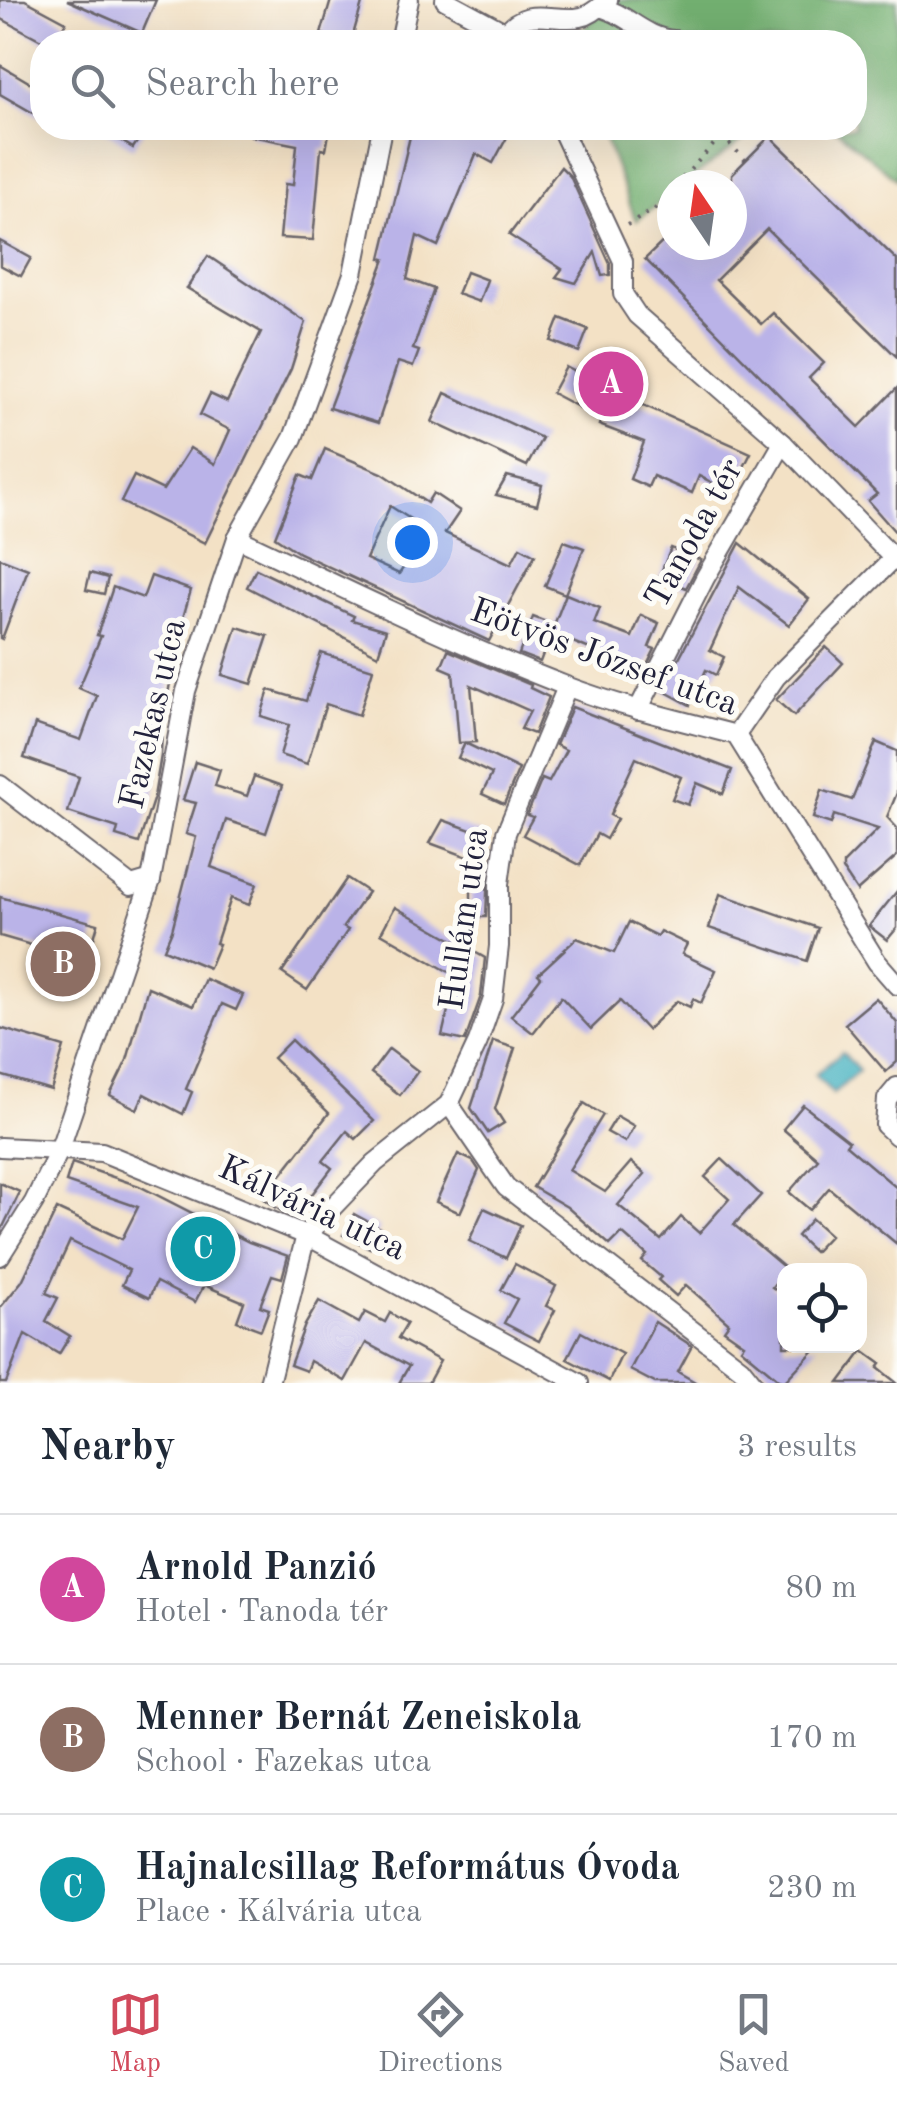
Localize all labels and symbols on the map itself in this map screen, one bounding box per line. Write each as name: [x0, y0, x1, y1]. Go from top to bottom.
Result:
north arrow: [657, 170, 747, 260]
pin: A: [578, 346, 644, 422]
street label: Tanoda tér: [640, 453, 750, 615]
your location: [387, 517, 438, 568]
street label: Eötvös József utca: [466, 593, 742, 723]
street label: Fazekas utca: [115, 615, 193, 813]
street label: Hullám utca: [435, 826, 495, 1012]
pin: B: [30, 926, 96, 1002]
street label: Kálvária utca: [213, 1150, 411, 1268]
pin: C: [170, 1212, 236, 1286]

